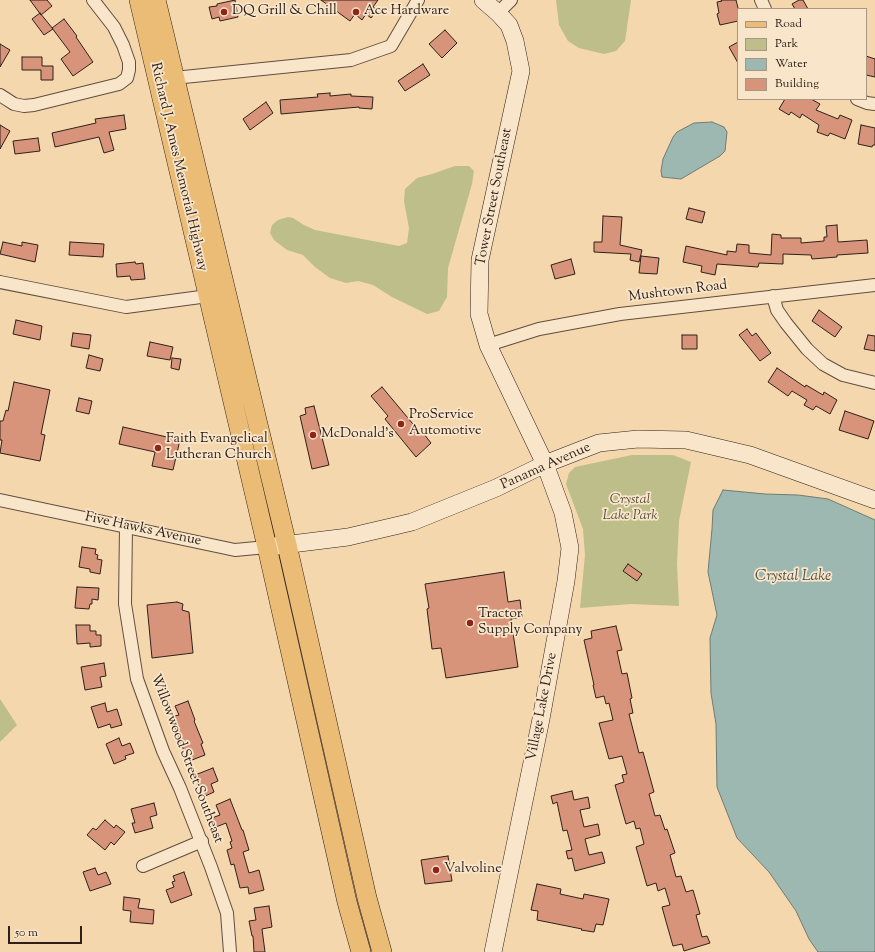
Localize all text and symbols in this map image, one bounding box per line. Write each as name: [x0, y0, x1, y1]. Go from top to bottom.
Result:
place label: DQ Grill & Chill: [232, 4, 337, 20]
place label: Ace Hardware: [364, 4, 449, 20]
marker: DQ Grill & Chill: [219, 7, 229, 17]
marker: Ace Hardware: [351, 7, 361, 17]
legend: [737, 8, 867, 100]
text: Road: [775, 15, 802, 33]
text: Park: [775, 35, 798, 53]
text: Water: [775, 55, 807, 73]
street label: Richard J. Ames Memorial Highway: [146, 61, 210, 273]
text: Building: [775, 75, 819, 93]
street label: Tower Street Southeast: [473, 127, 517, 267]
street label: Mushtown Road: [628, 278, 728, 306]
place label: ProService Automotive: [409, 408, 482, 440]
marker: ProService Automotive: [396, 419, 406, 429]
place label: McDonald's: [321, 427, 394, 443]
marker: McDonald's: [308, 430, 318, 440]
place label: Faith Evangelical Lutheran Church: [166, 432, 272, 464]
street label: Panama Avenue: [498, 440, 594, 494]
marker: Faith Evangelical Lutheran Church: [153, 443, 163, 453]
park label: Crystal Lake Park: [602, 493, 658, 526]
street label: Five Hawks Avenue: [83, 509, 203, 551]
water label: Crystal Lake: [755, 568, 831, 586]
place label: Tractor Supply Company: [478, 607, 583, 640]
marker: Tractor Supply Company: [465, 618, 475, 628]
street label: Village Lake Drive: [524, 651, 562, 763]
street label: Willowwood Street Southeast: [146, 672, 226, 846]
place label: Valvoline: [444, 862, 502, 878]
marker: Valvoline: [431, 865, 441, 875]
scale bar: [10, 918, 84, 944]
text: 50 m: [15, 924, 38, 942]

